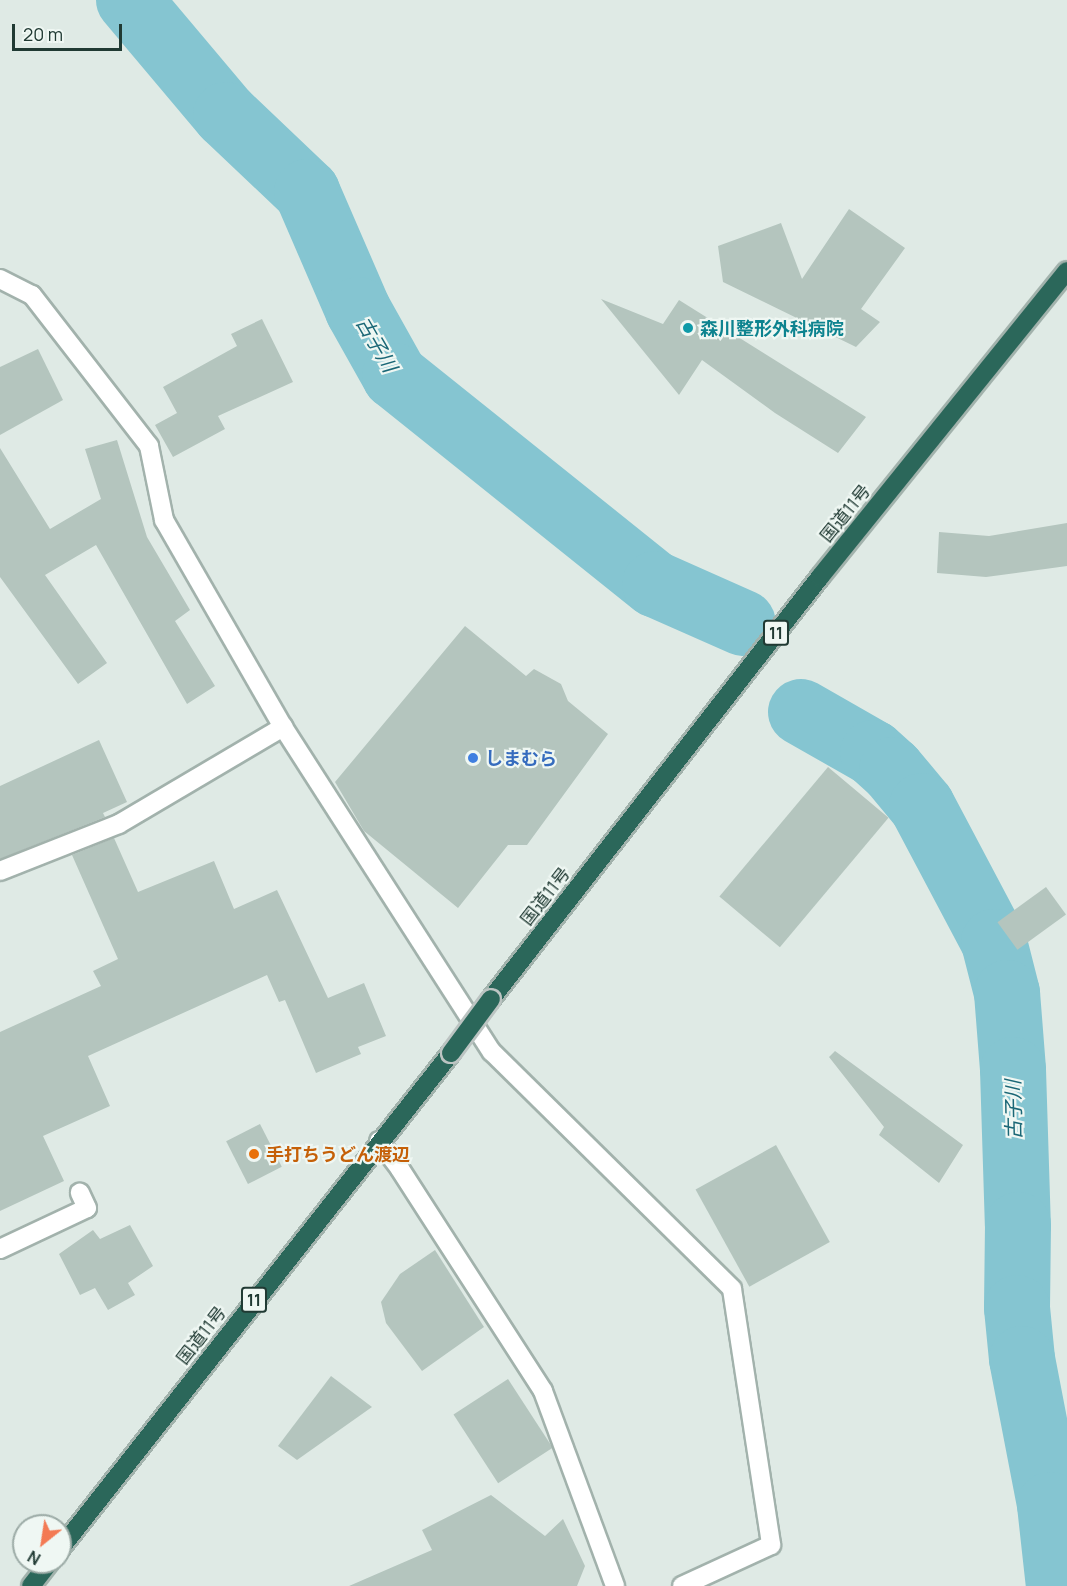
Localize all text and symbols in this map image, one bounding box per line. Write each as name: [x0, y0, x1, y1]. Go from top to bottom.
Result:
scale bar: [15, 12, 124, 50]
text: 20 m: [23, 22, 63, 46]
water label: 古子川: [352, 312, 402, 376]
place label: 森川整形外科病院: [700, 317, 844, 339]
marker: 森川整形外科病院: [681, 321, 695, 335]
street label: 国道11号: [815, 480, 875, 546]
road number: 11: [762, 620, 790, 646]
place label: しまむら: [485, 747, 557, 769]
marker: しまむら: [466, 751, 480, 765]
street label: 国道11号: [516, 863, 574, 929]
water label: 古子川: [1000, 1080, 1026, 1140]
place label: 手打ちうどん渡辺: [266, 1143, 410, 1165]
marker: 手打ちうどん渡辺: [247, 1147, 261, 1161]
road number: 11: [240, 1287, 268, 1313]
street label: 国道11号: [172, 1302, 230, 1368]
north arrow: [12, 1514, 72, 1574]
text: N: [24, 1545, 44, 1570]

